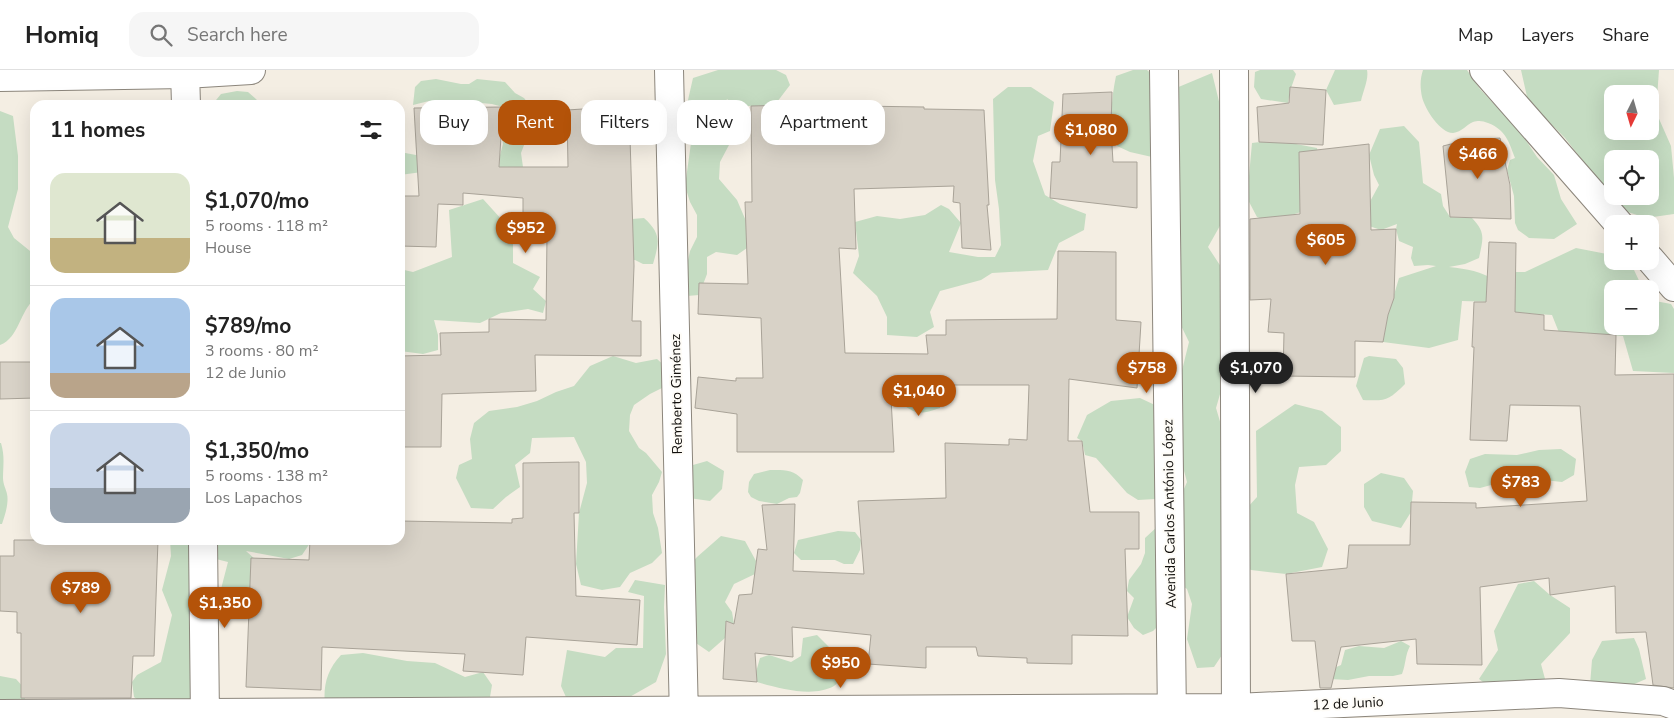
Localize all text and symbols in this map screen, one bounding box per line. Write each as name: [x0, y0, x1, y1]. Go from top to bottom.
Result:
search box: [129, 12, 479, 57]
text: Homiq: [25, 19, 99, 51]
icon: search: [147, 21, 175, 49]
text: Search here: [187, 22, 288, 48]
text: Map: [1458, 23, 1493, 47]
text: Layers: [1521, 23, 1574, 47]
text: Share: [1602, 23, 1649, 47]
north arrow: [1604, 85, 1659, 140]
map controls: [1604, 85, 1659, 335]
chip: Buy: [420, 100, 488, 145]
chip: Rent: [498, 100, 571, 145]
chip: Filters: [581, 100, 667, 145]
chip: New: [677, 100, 751, 145]
chip: Apartment: [761, 100, 885, 145]
pin: $1,080: [1050, 114, 1132, 156]
text: 11 homes: [50, 116, 145, 144]
icon: filters: [357, 116, 385, 144]
text: $1,080: [1065, 119, 1117, 141]
pin: $466: [1448, 138, 1508, 180]
text: $466: [1459, 143, 1497, 165]
button: locate: [1604, 150, 1659, 205]
text: $1,070/mo: [205, 187, 309, 215]
icon: home: [90, 193, 150, 253]
pin: $952: [496, 212, 556, 254]
text: 5 rooms · 118 m²: [205, 215, 328, 237]
button: +: [1604, 215, 1659, 270]
text: $952: [507, 217, 545, 239]
pin: $605: [1296, 224, 1356, 266]
text: $605: [1307, 229, 1345, 251]
text: House: [205, 237, 251, 259]
button: −: [1604, 280, 1659, 335]
text: $789/mo: [205, 312, 291, 340]
icon: home: [90, 318, 150, 378]
street label: Remberto Giménez: [666, 333, 687, 454]
text: 3 rooms · 80 m²: [205, 340, 318, 362]
pin: $758: [1117, 352, 1177, 394]
pin: $1,070: [1215, 352, 1297, 394]
text: $758: [1128, 357, 1166, 379]
text: $1,070: [1230, 357, 1282, 379]
text: 12 de Junio: [205, 362, 286, 384]
pin: $1,040: [878, 374, 960, 417]
text: $1,040: [893, 380, 945, 402]
street label: Avenida Carlos António López: [1158, 419, 1181, 609]
text: $1,350/mo: [205, 437, 309, 465]
icon: home: [90, 443, 150, 503]
text: 5 rooms · 138 m²: [205, 465, 328, 487]
pin: $783: [1491, 466, 1551, 508]
text: $783: [1502, 471, 1540, 493]
text: Los Lapachos: [205, 487, 302, 509]
pin: $789: [51, 572, 111, 614]
text: $789: [62, 577, 100, 599]
pin: $1,350: [184, 586, 266, 629]
text: $1,350: [199, 592, 251, 614]
pin: $950: [811, 646, 871, 689]
text: $950: [822, 652, 860, 674]
street label: 12 de Junio: [1312, 692, 1384, 715]

